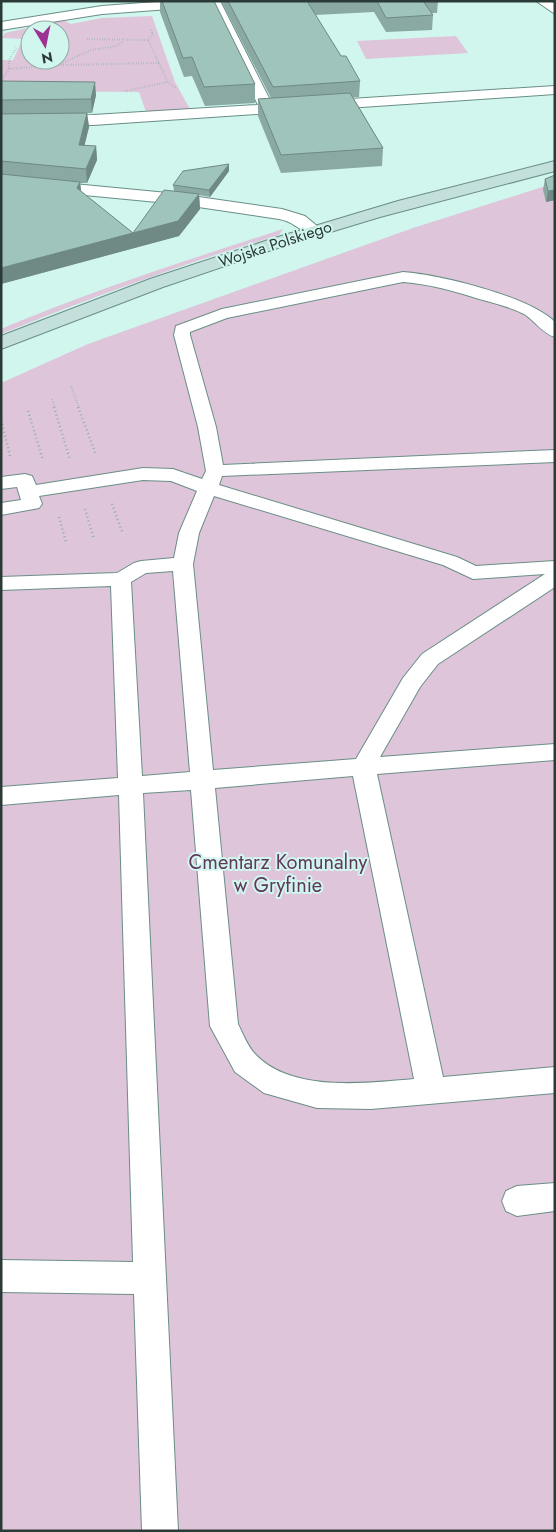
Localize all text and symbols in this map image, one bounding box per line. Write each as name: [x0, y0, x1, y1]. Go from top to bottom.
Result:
north arrow: [20, 20, 70, 70]
text: N: [40, 47, 54, 69]
street label: Wojska Polskiego: [215, 215, 335, 273]
park label: Cmentarz Komunalny w Gryfinie: [189, 848, 368, 900]

